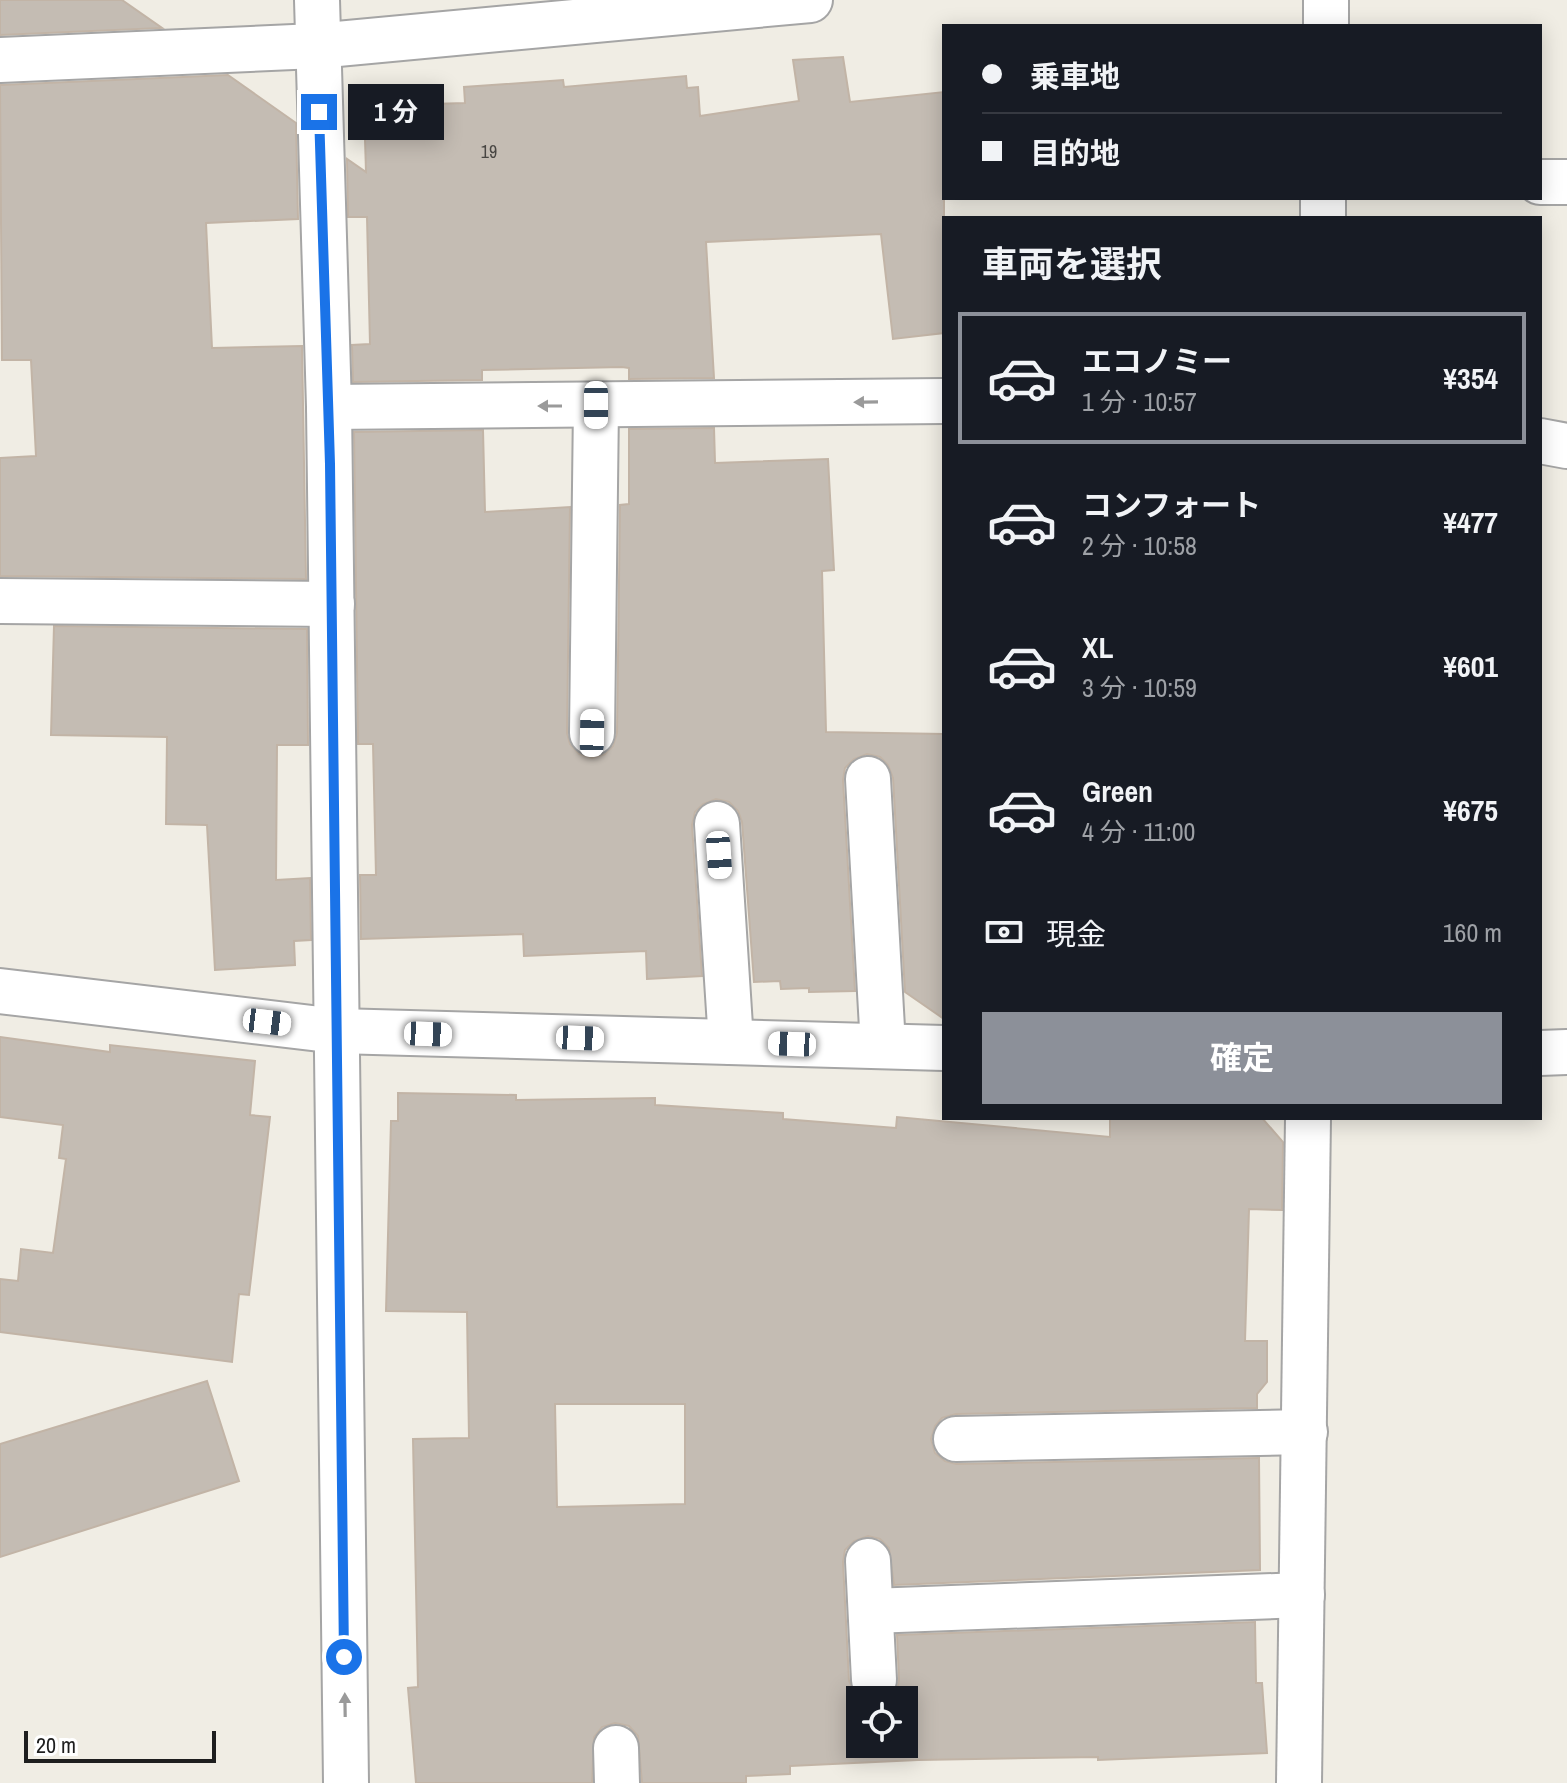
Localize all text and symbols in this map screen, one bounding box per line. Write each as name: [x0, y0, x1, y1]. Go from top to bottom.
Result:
text: 乗車地: [1030, 56, 1120, 96]
callout: 1 分: [347, 84, 443, 140]
route end: [301, 94, 337, 130]
text: 1 分: [374, 94, 418, 129]
text: 目的地: [1030, 133, 1120, 173]
house number: 19: [481, 139, 497, 164]
text: 車両を選択: [982, 240, 1162, 288]
text: エコノミー: [1082, 341, 1232, 381]
icon: car: [986, 342, 1058, 414]
text: ¥354: [1443, 358, 1498, 398]
car: [584, 381, 608, 429]
text: 1 分 · 10:57: [1082, 384, 1197, 419]
one-way arrow: [853, 396, 878, 408]
one-way arrow: [537, 399, 562, 412]
text: コンフォート: [1082, 485, 1261, 525]
icon: car: [986, 486, 1058, 558]
text: ¥477: [1443, 502, 1498, 542]
text: 2 分 · 10:58: [1082, 528, 1197, 563]
text: XL: [1082, 627, 1113, 667]
icon: car: [986, 630, 1058, 702]
text: ¥601: [1443, 646, 1498, 686]
text: 3 分 · 10:59: [1082, 670, 1197, 705]
car: [580, 709, 604, 757]
text: Green: [1082, 771, 1153, 811]
icon: car: [986, 774, 1058, 846]
text: ¥675: [1443, 790, 1498, 830]
text: 4 分 · 11:00: [1082, 814, 1195, 849]
car: [705, 830, 733, 880]
icon: cash: [982, 910, 1026, 954]
text: 現金: [1046, 914, 1106, 954]
text: 160 m: [1443, 915, 1502, 950]
car: [242, 1007, 292, 1037]
button: 確定: [982, 1012, 1502, 1104]
car: [404, 1021, 452, 1047]
car: [556, 1025, 604, 1051]
car: [768, 1031, 816, 1057]
route start: [326, 1639, 362, 1675]
map controls: [846, 1686, 918, 1758]
button: locate: [846, 1686, 918, 1758]
one-way arrow: [339, 1692, 351, 1717]
scale bar: [24, 1727, 216, 1763]
text: 20 m: [36, 1730, 76, 1760]

